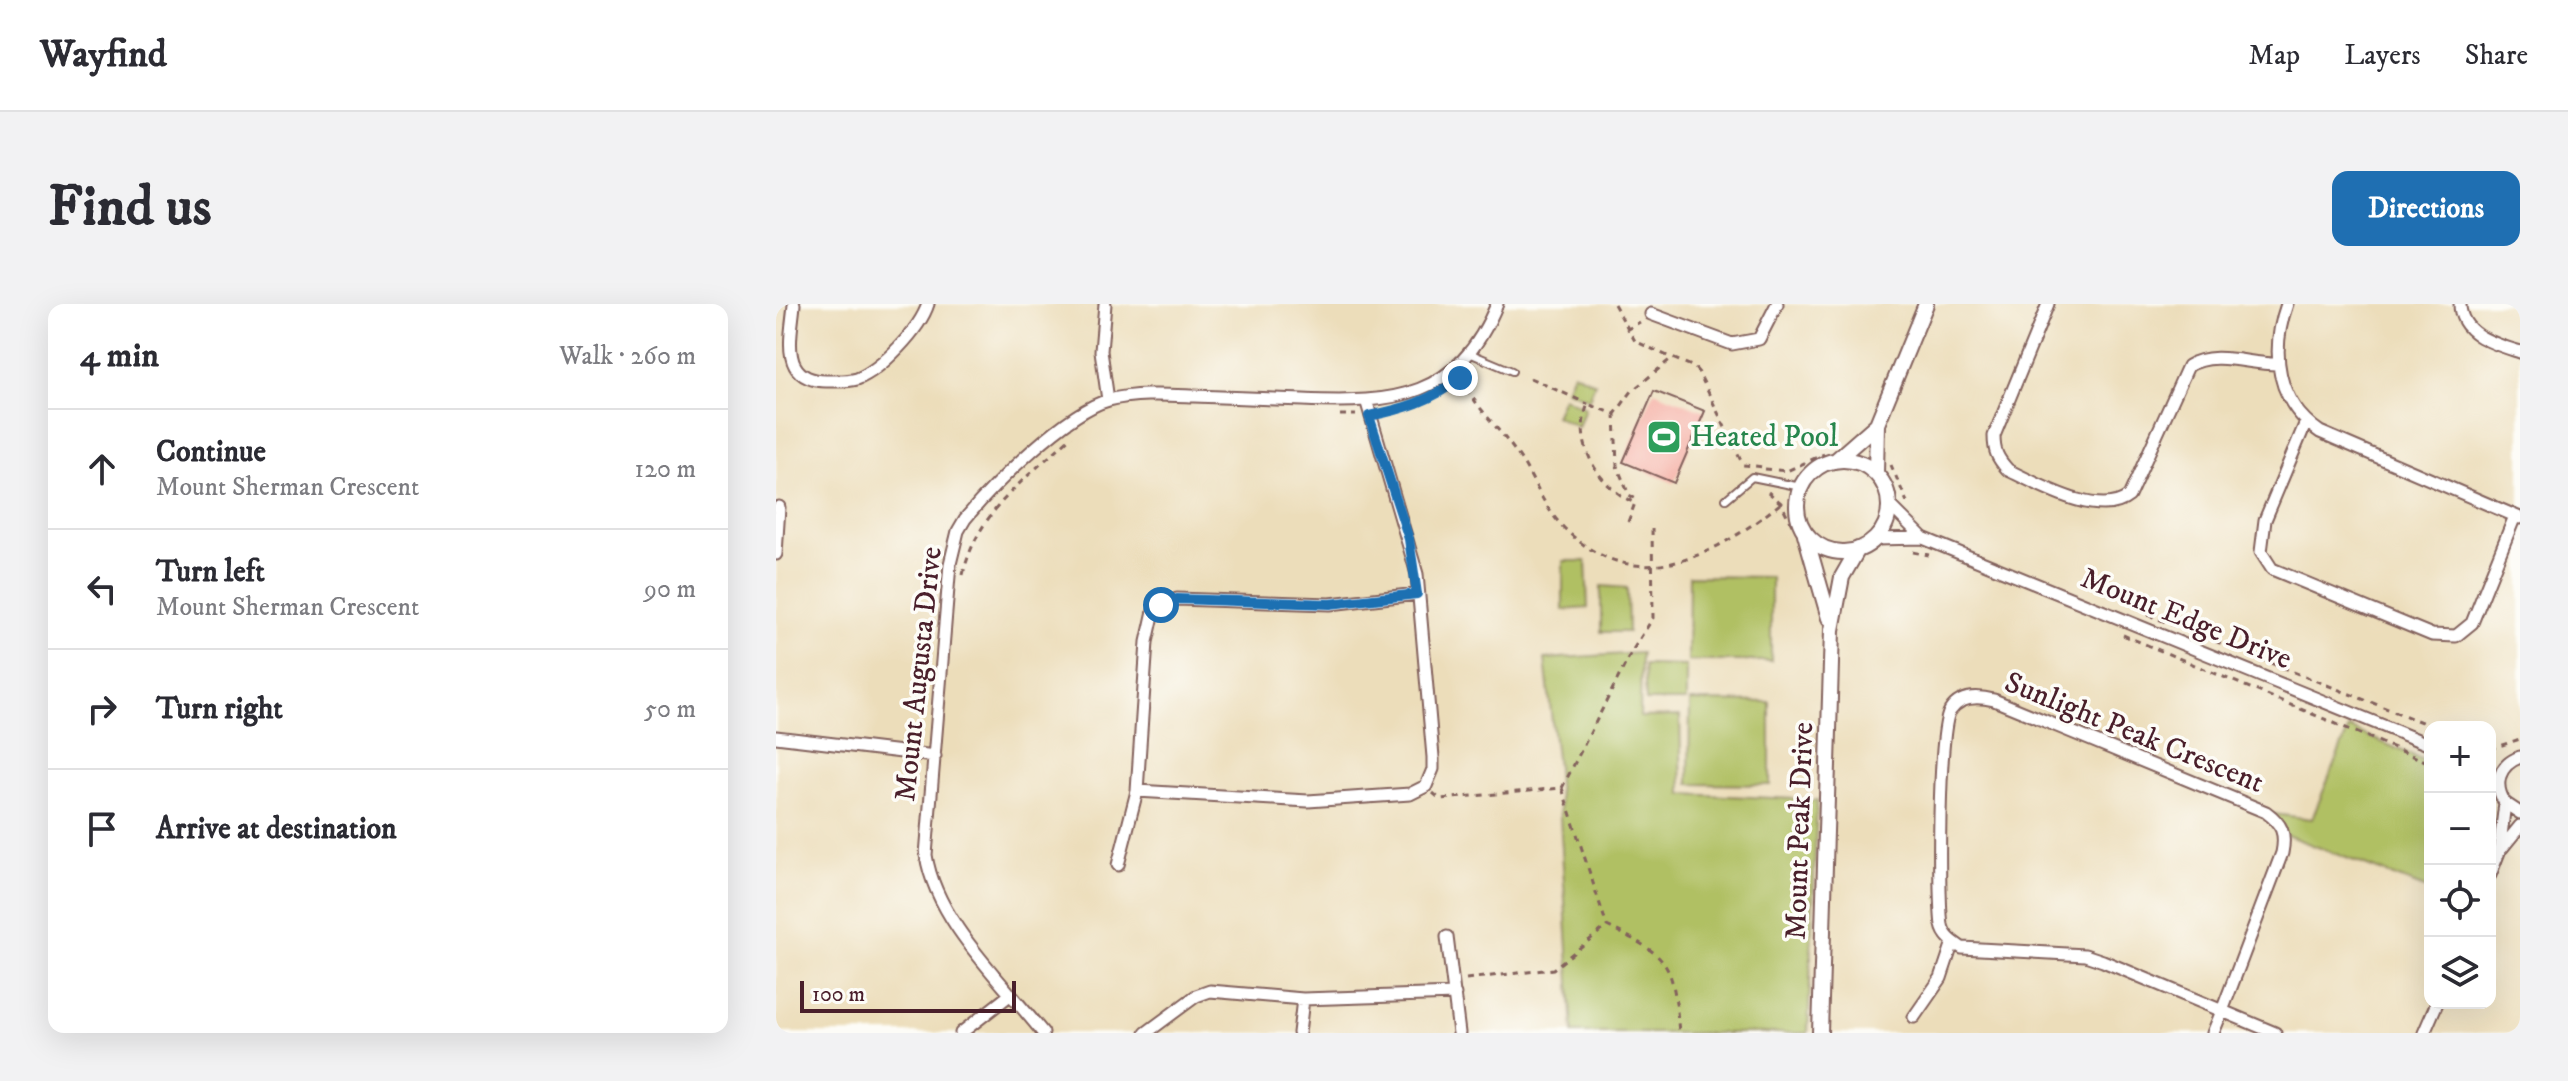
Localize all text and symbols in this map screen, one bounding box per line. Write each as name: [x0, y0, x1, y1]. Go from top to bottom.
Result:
text: Wayfind: [40, 31, 167, 79]
text: Map: [2249, 38, 2300, 73]
text: Layers: [2344, 38, 2421, 73]
text: Share: [2465, 38, 2528, 73]
button: Directions: [2332, 171, 2520, 246]
text: Find us: [48, 173, 212, 243]
text: 4 min: [80, 335, 159, 377]
text: Walk · 260 m: [559, 340, 696, 373]
route end: [1442, 360, 1478, 396]
sports icon: Heated Pool: [1645, 418, 1683, 456]
place label: Heated Pool: [1690, 419, 1838, 456]
text: Continue: [156, 434, 266, 471]
icon: ahead: [80, 447, 124, 491]
text: 120 m: [635, 453, 696, 486]
text: Mount Sherman Crescent: [156, 471, 419, 504]
street label: Mount Augusta Drive: [887, 545, 951, 803]
text: Turn left: [156, 554, 265, 591]
street label: Mount Edge Drive: [2075, 560, 2297, 678]
icon: left: [80, 567, 124, 611]
text: 90 m: [644, 573, 696, 606]
route start: [1143, 587, 1179, 623]
text: Mount Sherman Crescent: [156, 591, 419, 624]
street label: Sunlight Peak Crescent: [1999, 664, 2269, 802]
icon: right: [80, 687, 124, 731]
text: Turn right: [156, 691, 283, 728]
text: 50 m: [644, 693, 696, 726]
street label: Mount Peak Drive: [1778, 721, 1822, 941]
map controls: [2424, 721, 2496, 1009]
button: +: [2424, 721, 2496, 793]
button: −: [2424, 793, 2496, 865]
icon: arrive: [80, 807, 124, 851]
text: Arrive at destination: [156, 811, 397, 848]
button: locate: [2424, 865, 2496, 937]
button: layers: [2424, 937, 2496, 1009]
scale bar: [800, 977, 1016, 1013]
text: 100 m: [812, 981, 865, 1008]

